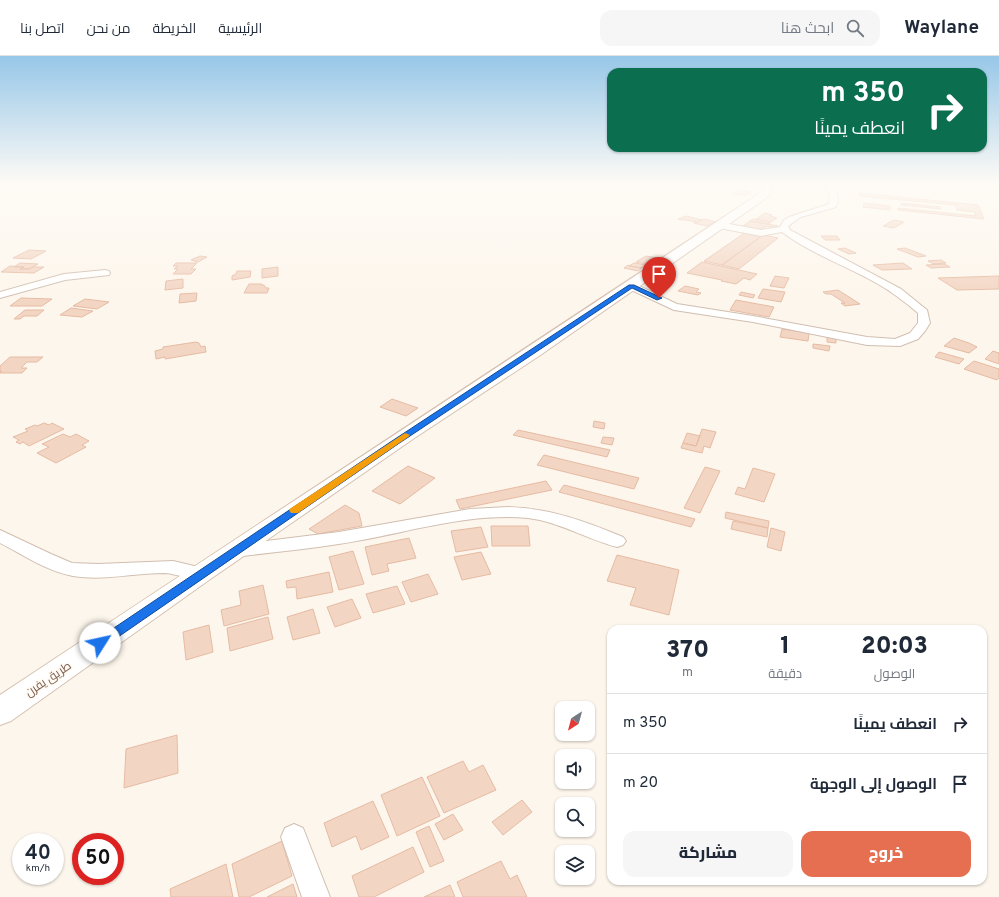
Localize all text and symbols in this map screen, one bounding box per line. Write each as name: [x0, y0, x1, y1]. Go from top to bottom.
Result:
search box: [600, 10, 880, 46]
text: Waylane: [904, 16, 979, 40]
icon: search: [844, 17, 866, 39]
text: ابحث هنا: [781, 20, 834, 39]
text: اتصل بنا: [20, 21, 65, 38]
text: من نحن: [87, 21, 131, 38]
text: الخريطة: [153, 21, 196, 38]
text: الرئيسية: [218, 21, 262, 38]
text: 350 m: [821, 76, 905, 112]
icon: right: [919, 84, 971, 136]
text: انعطف يمينًا: [814, 118, 905, 141]
pin: [642, 257, 676, 298]
icon: arrive: [648, 263, 670, 285]
position arrow: [79, 622, 121, 664]
text: 1: [780, 632, 790, 662]
text: 20:03: [861, 632, 928, 662]
text: 370: [666, 636, 709, 666]
street label: طريق يفرن: [22, 658, 75, 701]
text: m: [682, 665, 693, 681]
text: دقيقة: [768, 667, 802, 683]
text: الوصول: [874, 667, 915, 683]
north arrow: [555, 701, 595, 741]
map controls: [555, 701, 595, 885]
icon: right: [949, 713, 971, 735]
text: 350 m: [623, 714, 667, 733]
text: انعطف يمينًا: [853, 716, 937, 735]
button: sound: [555, 749, 595, 789]
icon: arrive: [949, 773, 971, 795]
text: 20 m: [623, 774, 658, 793]
text: الوصول إلى الوجهة: [810, 776, 937, 795]
button: search: [555, 797, 595, 837]
button: مشاركة: [623, 831, 793, 877]
button: خروج: [801, 831, 971, 877]
speed limit sign: 50: [72, 833, 124, 885]
text: 40: [25, 841, 51, 867]
button: layers: [555, 845, 595, 885]
text: km/h: [26, 862, 50, 875]

